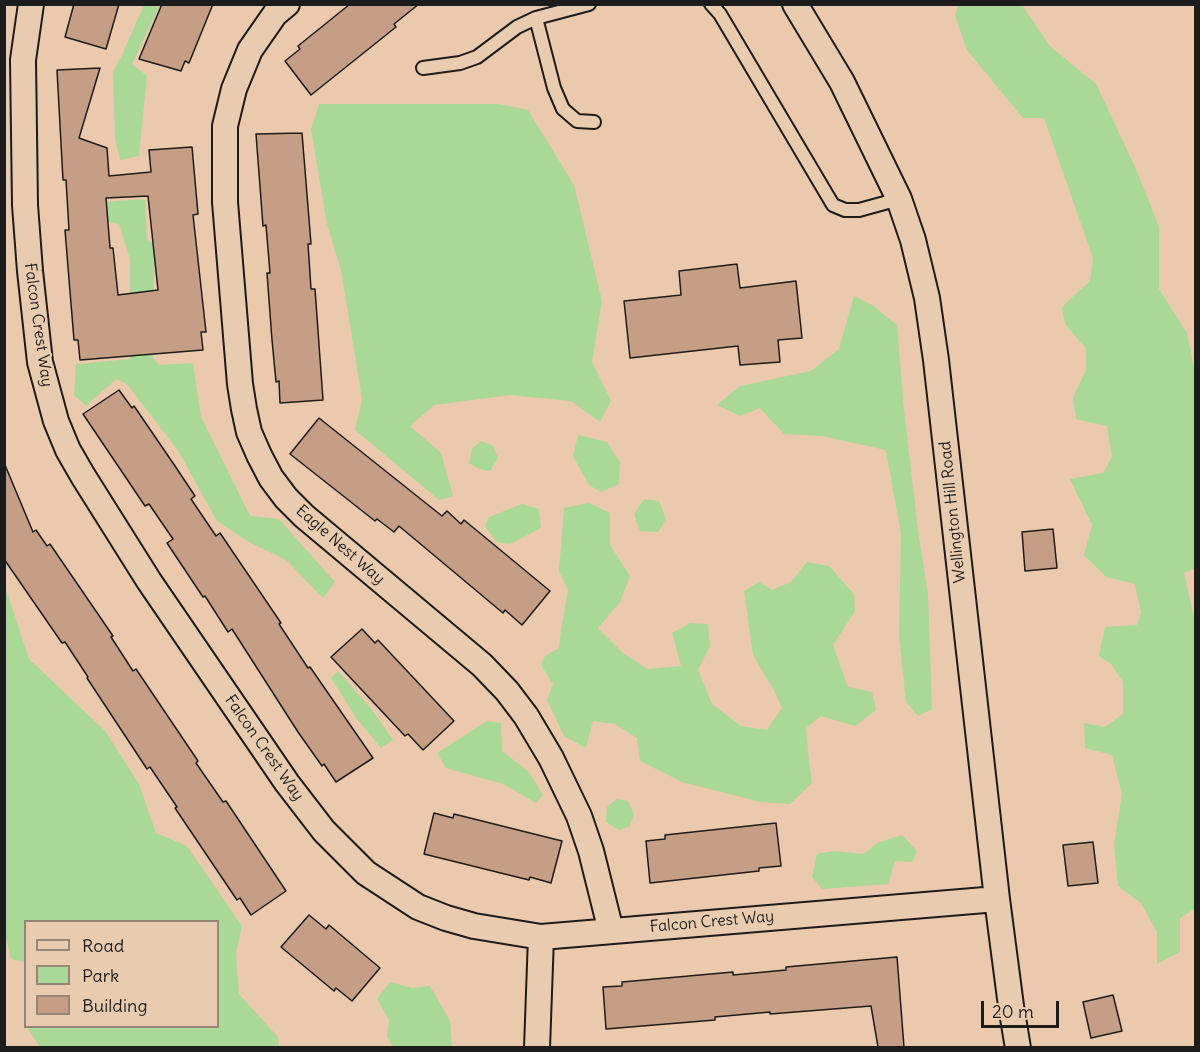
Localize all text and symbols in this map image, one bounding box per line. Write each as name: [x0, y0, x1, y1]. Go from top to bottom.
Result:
street label: Falcon Crest Way: [20, 262, 56, 388]
street label: Wellington Hill Road: [936, 440, 970, 584]
street label: Eagle Nest Way: [292, 501, 388, 589]
street label: Falcon Crest Way: [220, 691, 308, 805]
street label: Falcon Crest Way: [649, 907, 775, 937]
legend: [24, 920, 219, 1028]
text: Road: [82, 934, 124, 957]
text: Park: [82, 964, 119, 987]
scale bar: [984, 989, 1062, 1027]
text: Building: [82, 994, 147, 1017]
text: 20 m: [992, 1000, 1034, 1023]

